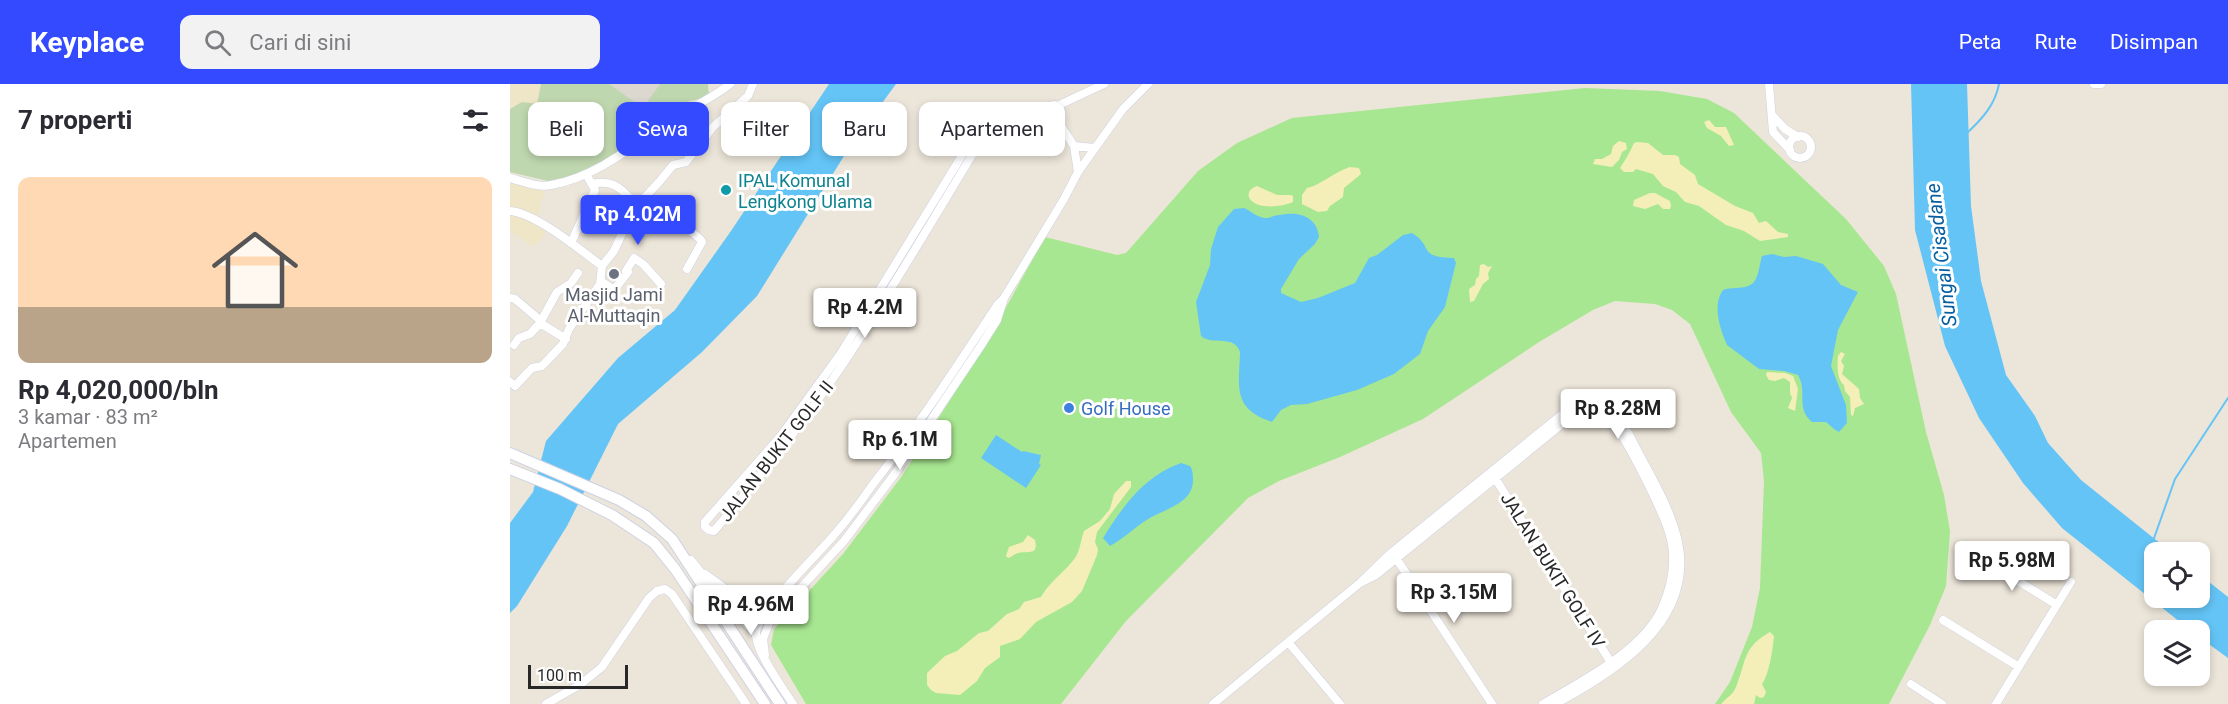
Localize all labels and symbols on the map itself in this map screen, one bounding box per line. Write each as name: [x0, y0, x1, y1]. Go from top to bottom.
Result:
place label: IPAL Komunal Lengkong Ulama: [738, 170, 873, 212]
water label: Sungai Cisadane: [1920, 182, 1962, 328]
marker: IPAL Komunal Lengkong Ulama: [719, 183, 733, 197]
pin: Rp 4.02M: [576, 195, 700, 246]
marker: Masjid Jami Al-Muttaqin: [607, 267, 621, 281]
place label: Masjid Jami Al-Muttaqin: [565, 284, 663, 326]
pin: Rp 4.2M: [810, 288, 920, 339]
street label: JALAN BUKIT GOLF II: [715, 377, 837, 525]
pin: Rp 8.28M: [1556, 389, 1680, 440]
place label: Golf House: [1081, 398, 1171, 419]
marker: Golf House: [1062, 401, 1076, 415]
pin: Rp 6.1M: [845, 420, 955, 471]
street label: JALAN BUKIT GOLF IV: [1497, 488, 1610, 652]
pin: Rp 5.98M: [1950, 541, 2074, 592]
pin: Rp 3.15M: [1392, 573, 1516, 624]
pin: Rp 4.96M: [689, 585, 813, 636]
scale bar: [528, 662, 628, 690]

